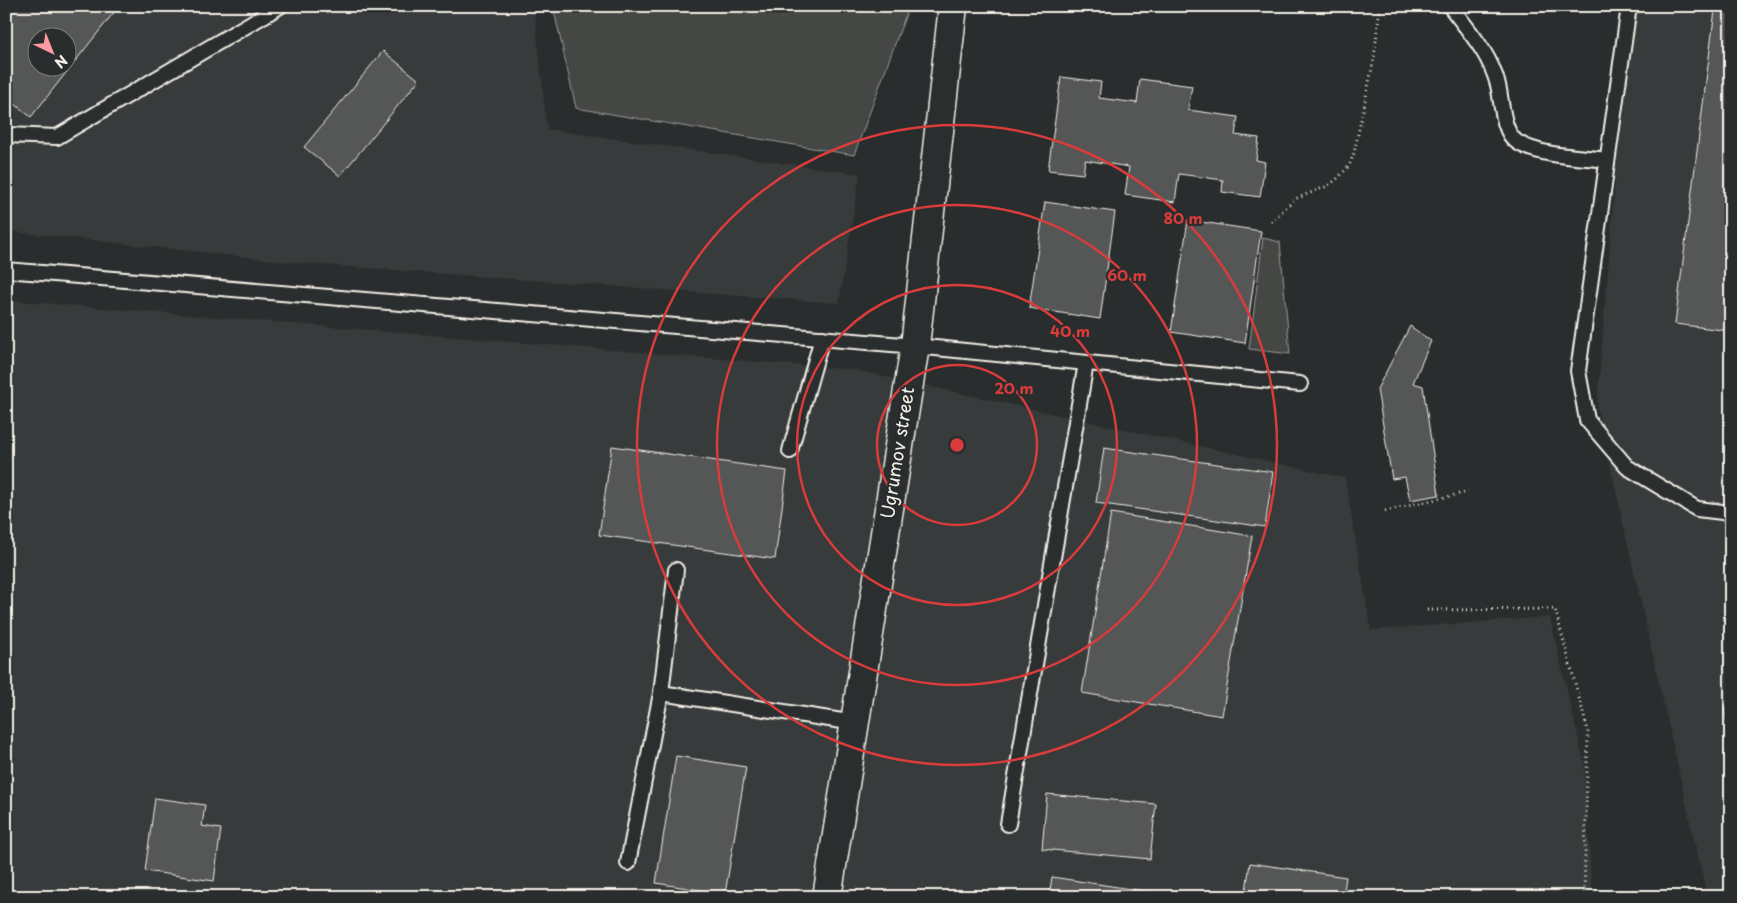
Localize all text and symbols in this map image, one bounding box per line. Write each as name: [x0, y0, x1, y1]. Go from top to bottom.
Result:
north arrow: [28, 28, 78, 78]
text: N: [50, 50, 72, 73]
text: 80 m: [1163, 206, 1203, 229]
text: 60 m: [1107, 263, 1147, 286]
text: 40 m: [1050, 319, 1090, 342]
text: 20 m: [995, 376, 1033, 399]
street label: Ugrumov street: [873, 385, 920, 521]
centre of rings: [948, 436, 966, 454]

